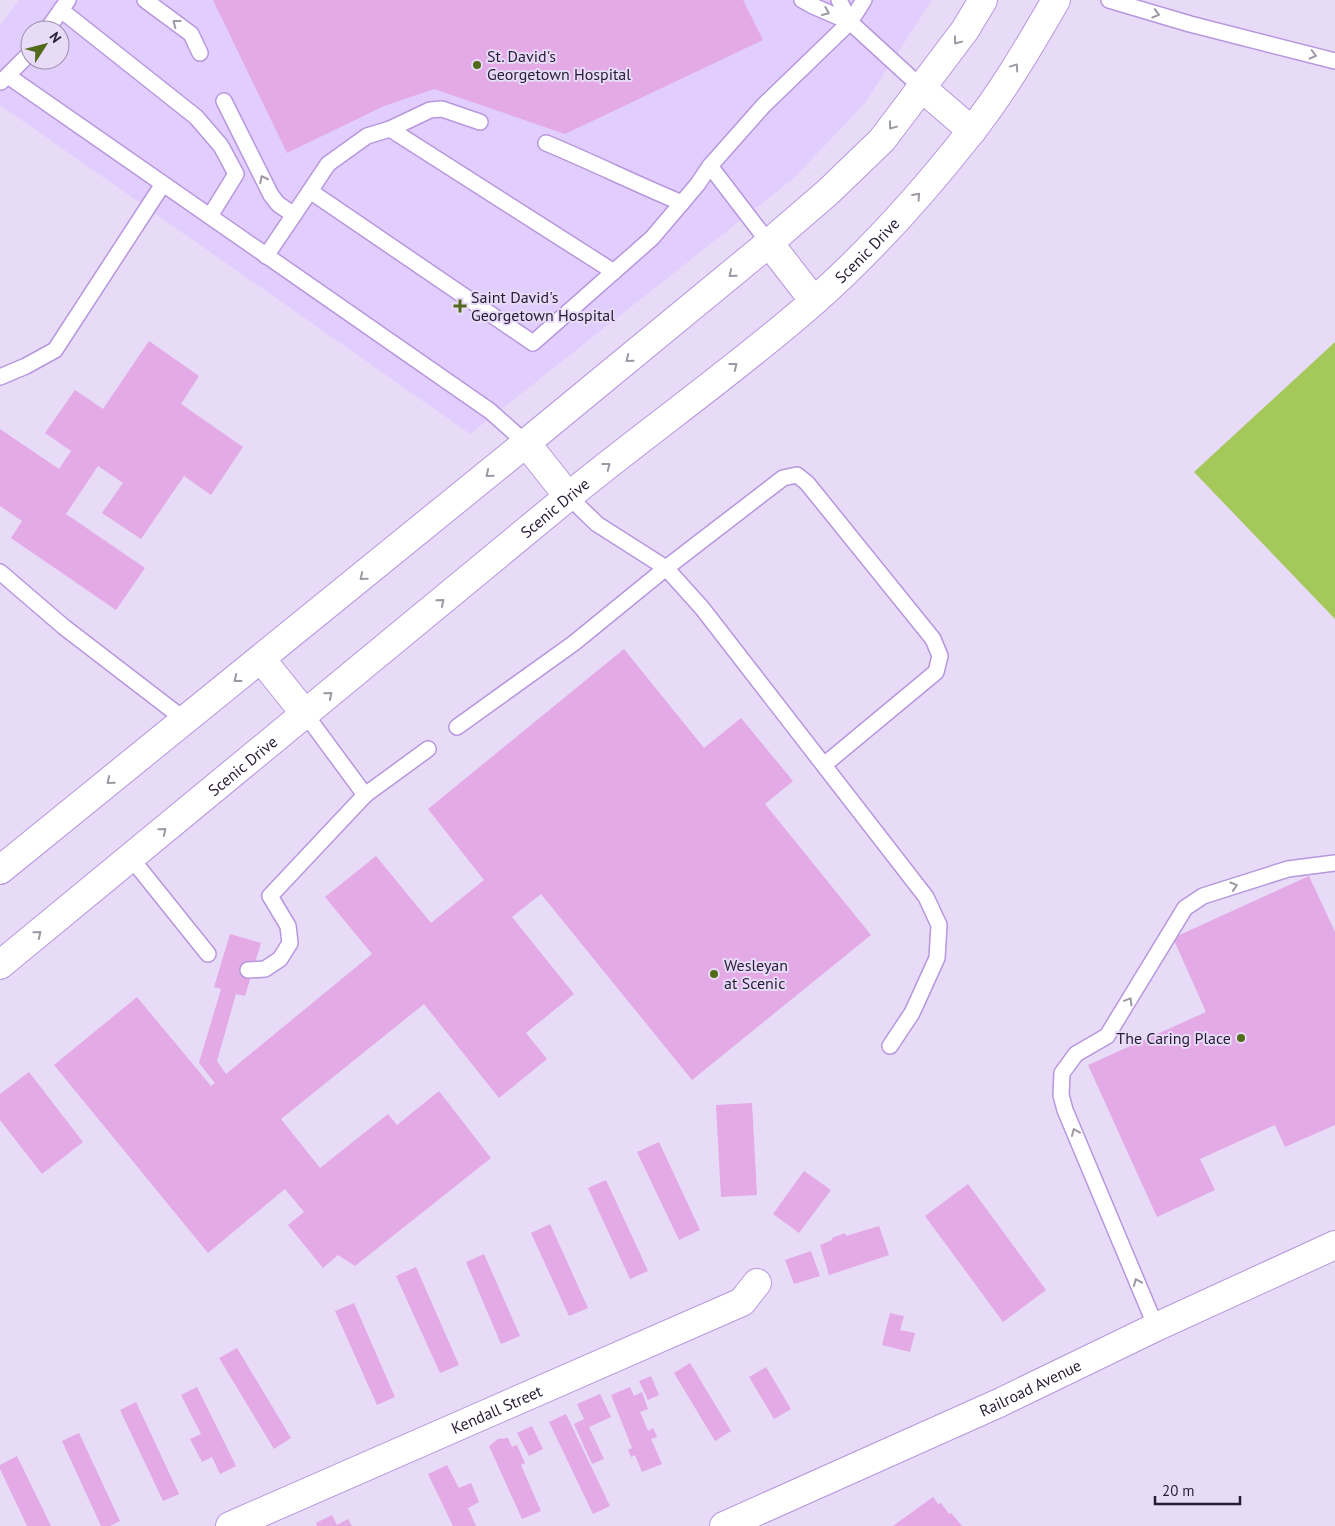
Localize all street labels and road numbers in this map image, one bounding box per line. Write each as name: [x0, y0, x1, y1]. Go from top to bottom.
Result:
street label: Scenic Drive: [831, 213, 903, 287]
street label: Scenic Drive: [516, 473, 593, 542]
street label: Scenic Drive: [204, 731, 281, 800]
street label: Railroad Avenue: [976, 1355, 1084, 1421]
street label: Kendall Street: [448, 1381, 546, 1438]

